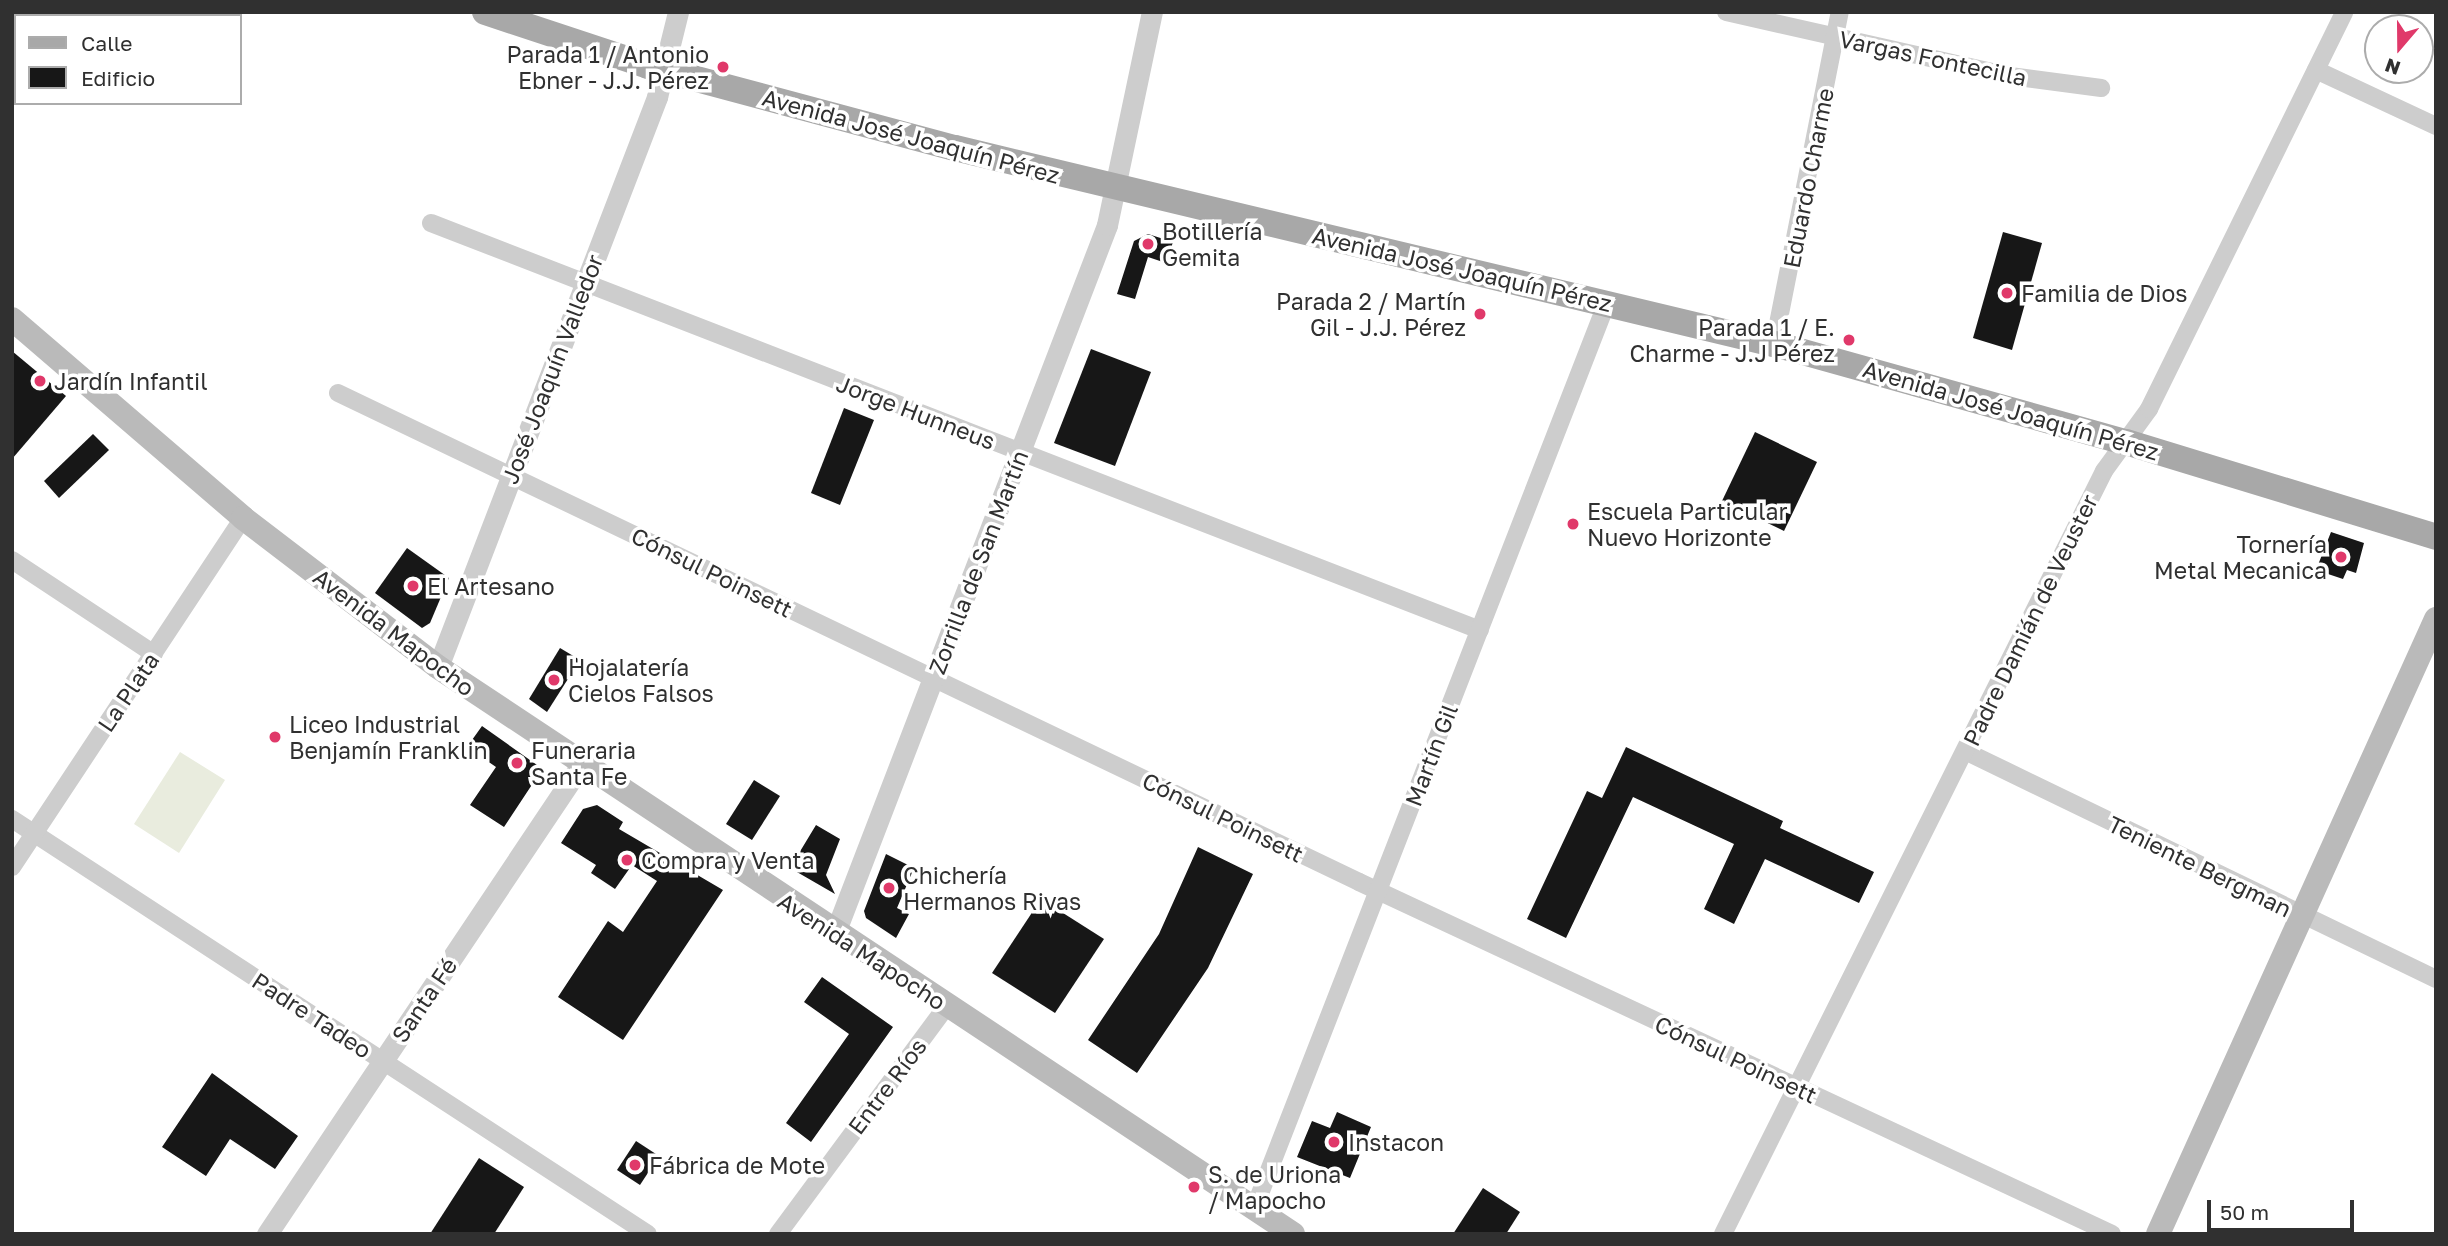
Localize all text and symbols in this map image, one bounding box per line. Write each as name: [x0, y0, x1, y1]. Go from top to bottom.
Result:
legend: [14, 14, 242, 105]
north arrow: [2364, 14, 2434, 84]
street label: Vargas Fontecilla: [1837, 25, 2029, 91]
text: Calle: [81, 30, 133, 56]
place label: Parada 1 / Antonio Ebner - J.J. Pérez: [506, 40, 709, 94]
text: N: [2382, 54, 2403, 81]
marker: Parada 1 / Antonio Ebner - J.J. Pérez: [715, 59, 731, 75]
text: Edificio: [81, 65, 155, 91]
street label: Avenida José Joaquín Pérez: [759, 83, 1063, 189]
street label: Eduardo Charme: [1777, 86, 1839, 270]
place label: Botillería Gemita: [1162, 217, 1263, 271]
street label: Avenida José Joaquín Pérez: [1310, 221, 1614, 317]
marker: Botillería Gemita: [1140, 236, 1156, 252]
street label: José Joaquín Valledor: [496, 250, 608, 488]
place label: Familia de Dios: [2021, 279, 2187, 307]
marker: Familia de Dios: [1999, 285, 2015, 301]
place label: Parada 2 / Martín Gil - J.J. Pérez: [1276, 287, 1466, 341]
marker: Parada 2 / Martín Gil - J.J. Pérez: [1472, 306, 1488, 322]
place label: Parada 1 / E. Charme - J.J Pérez: [1629, 313, 1835, 367]
marker: Parada 1 / E. Charme - J.J Pérez: [1841, 332, 1857, 348]
street label: Avenida José Joaquín Pérez: [1860, 354, 2162, 466]
place label: Jardín Infantil: [54, 367, 208, 395]
street label: Jorge Hunneus: [833, 369, 999, 455]
marker: Jardín Infantil: [32, 373, 48, 389]
street label: Zorrilla de San Martín: [923, 446, 1033, 678]
street label: Padre Damián de Veuster: [1957, 490, 2103, 750]
place label: Escuela Particular Nuevo Horizonte: [1587, 497, 1788, 551]
marker: Escuela Particular Nuevo Horizonte: [1565, 516, 1581, 532]
street label: Cónsul Poinsett: [627, 521, 797, 623]
place label: Tornería Metal Mecanica: [2154, 530, 2327, 584]
marker: Tornería Metal Mecanica: [2333, 549, 2349, 565]
street label: Avenida Mapocho: [308, 563, 480, 701]
place label: El Artesano: [427, 572, 555, 600]
marker: El Artesano: [405, 578, 421, 594]
street label: La Plata: [92, 647, 164, 737]
place label: Hojalatería Cielos Falsos: [568, 653, 714, 707]
marker: Hojalatería Cielos Falsos: [546, 672, 562, 688]
street label: Martín Gil: [1399, 700, 1463, 810]
place label: Liceo Industrial Benjamín Franklin: [289, 710, 488, 764]
marker: Liceo Industrial Benjamín Franklin: [267, 729, 283, 745]
place label: Funeraria Santa Fe: [531, 736, 636, 790]
marker: Funeraria Santa Fe: [509, 755, 525, 771]
street label: Cónsul Poinsett: [1138, 766, 1308, 868]
street label: Teniente Bergman: [2104, 810, 2296, 922]
place label: Compra y Venta: [641, 846, 815, 874]
marker: Compra y Venta: [619, 852, 635, 868]
place label: Chichería Hermanos Rivas: [903, 861, 1081, 915]
marker: Chichería Hermanos Rivas: [881, 880, 897, 896]
street label: Avenida Mapocho: [773, 887, 951, 1015]
street label: Santa Fé: [386, 952, 462, 1048]
street label: Padre Tadeo: [247, 966, 377, 1064]
street label: Cónsul Poinsett: [1651, 1009, 1821, 1109]
street label: Entre Ríos: [842, 1033, 932, 1139]
place label: Instacon: [1348, 1128, 1444, 1156]
marker: Instacon: [1326, 1134, 1342, 1150]
place label: Fábrica de Mote: [649, 1151, 825, 1179]
marker: Fábrica de Mote: [627, 1157, 643, 1173]
place label: S. de Uriona / Mapocho: [1208, 1160, 1341, 1214]
marker: S. de Uriona / Mapocho: [1186, 1179, 1202, 1195]
scale bar: [2210, 1186, 2357, 1230]
text: 50 m: [2220, 1199, 2269, 1225]

